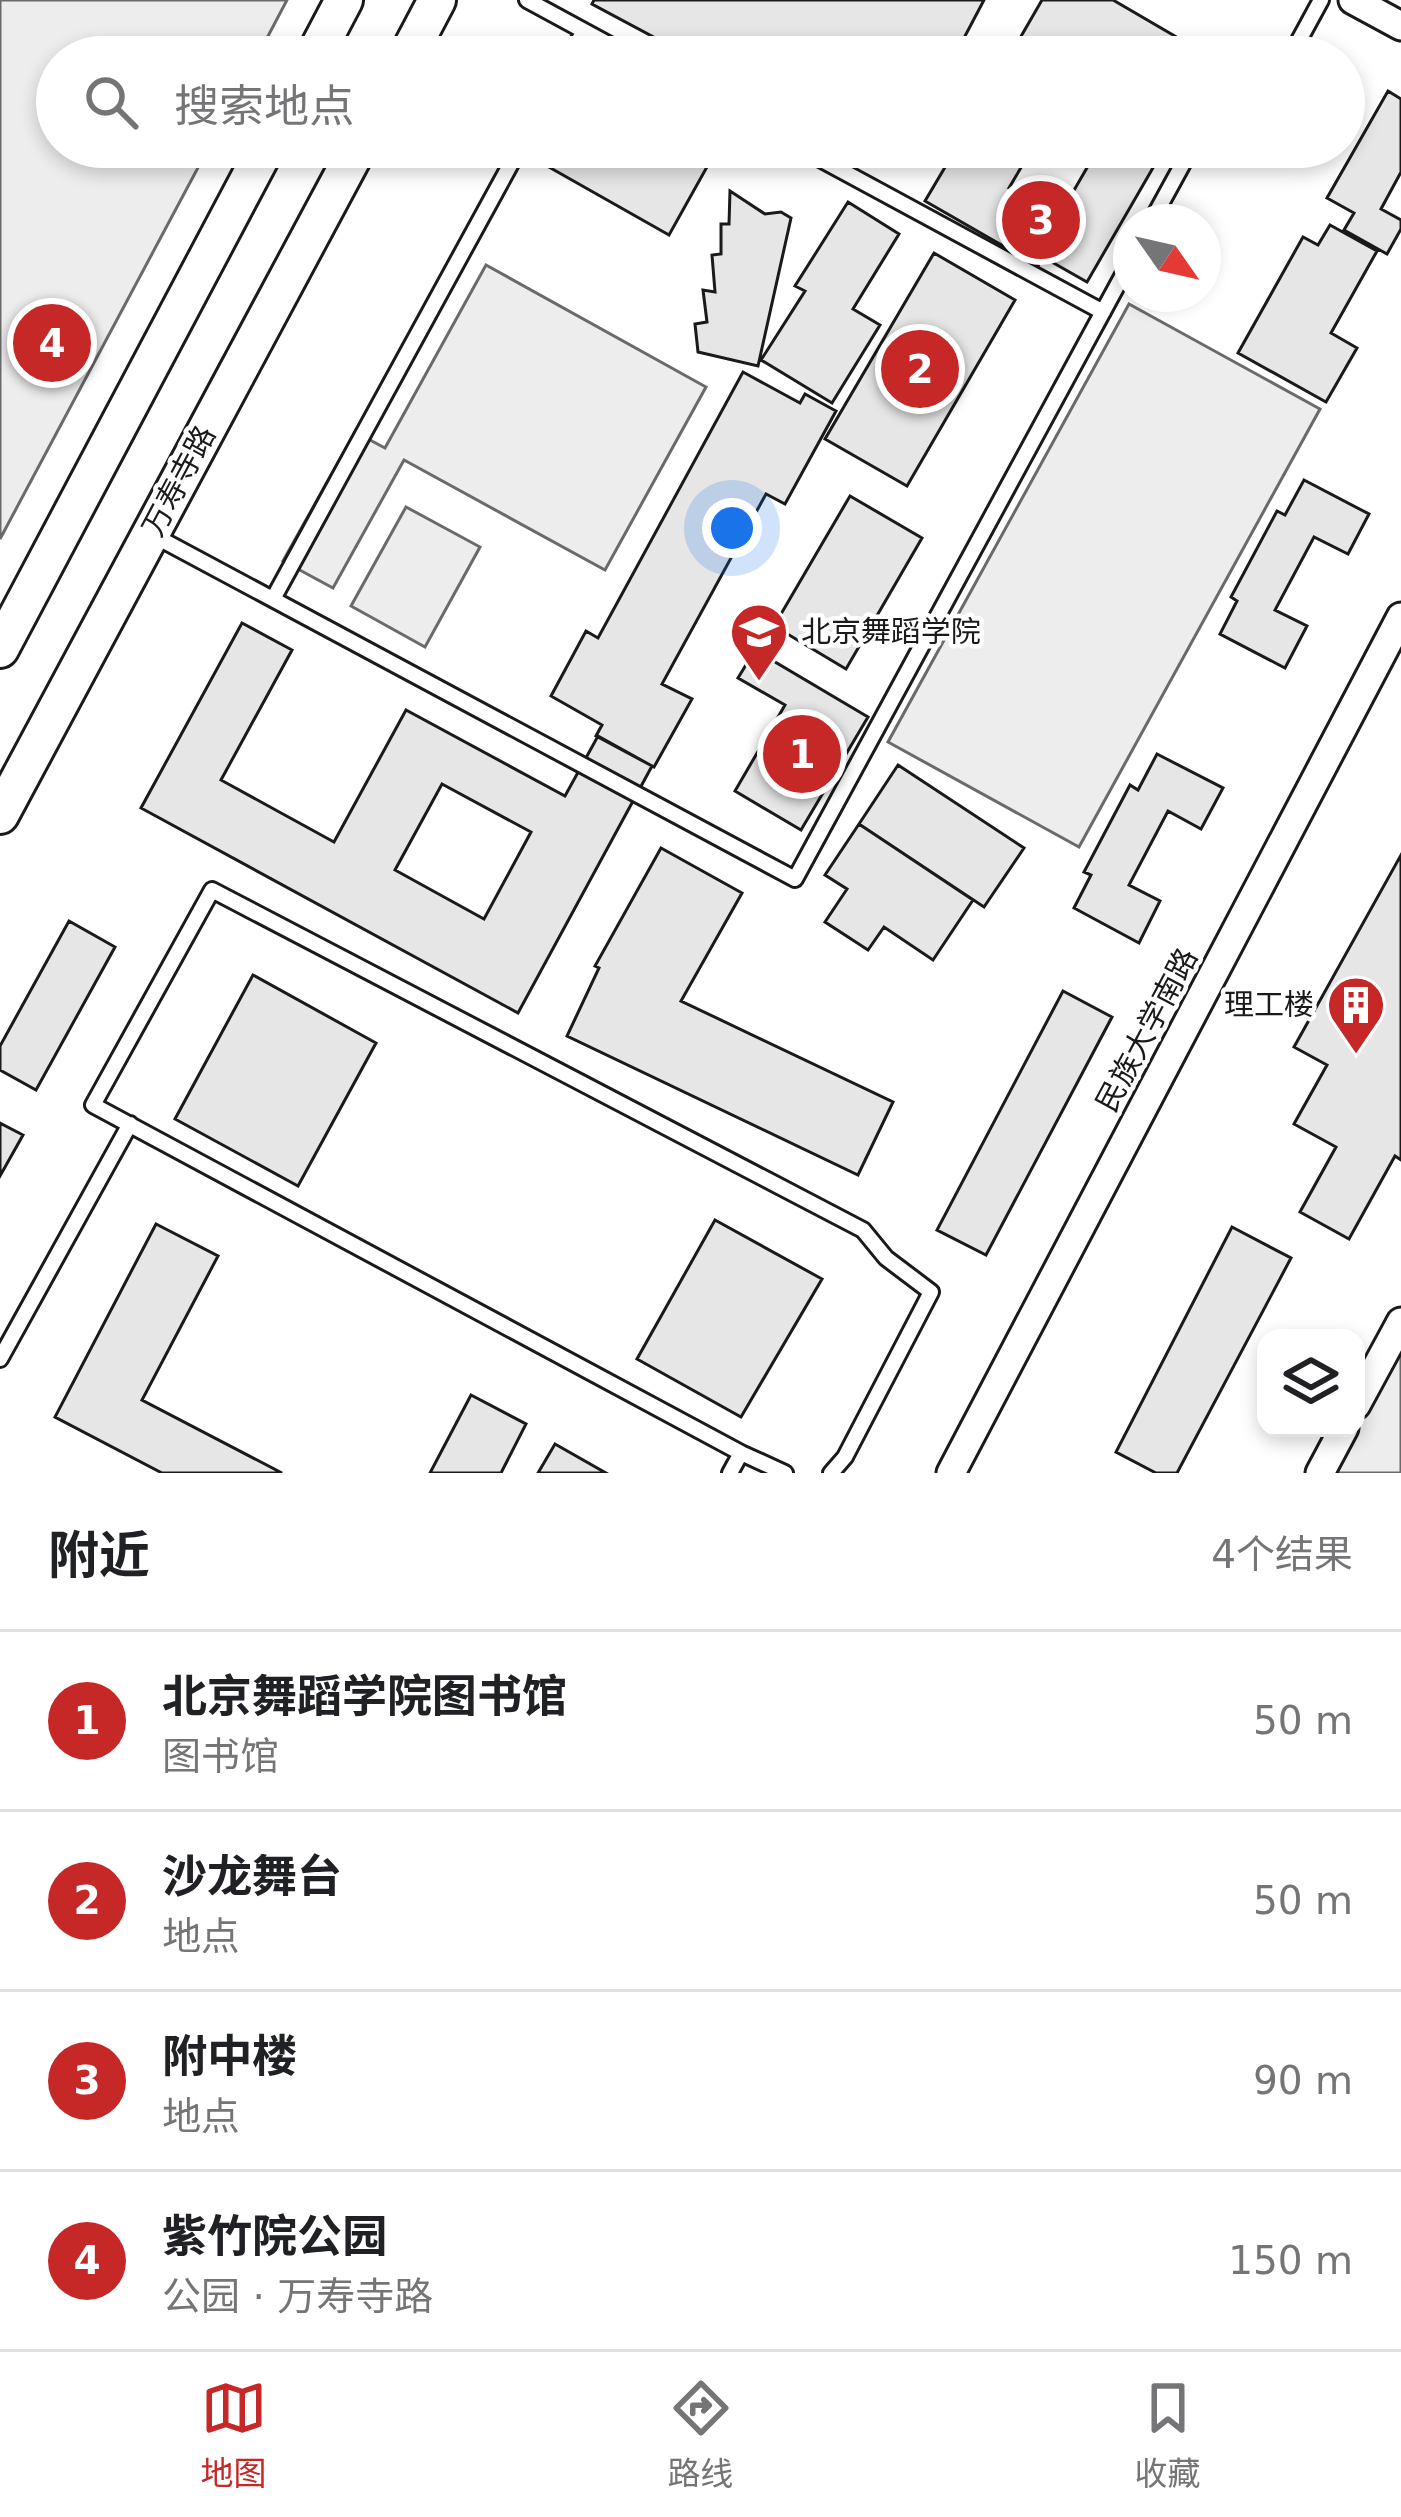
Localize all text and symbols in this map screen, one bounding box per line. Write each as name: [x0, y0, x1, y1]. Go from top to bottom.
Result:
search box: [36, 36, 1365, 168]
icon: search: [78, 69, 144, 135]
text: 搜索地点: [174, 80, 354, 133]
pin: 3: [1002, 175, 1080, 265]
north arrow: [1113, 204, 1221, 312]
pin: 4: [13, 298, 91, 388]
pin: 2: [881, 324, 959, 414]
street label: 万寿寺路: [135, 420, 222, 542]
your location: [702, 498, 762, 558]
school or university icon: 北京舞蹈学院: [728, 601, 790, 683]
place label: 北京舞蹈学院: [801, 614, 981, 649]
pin: 1: [763, 709, 841, 799]
street label: 民族大学南路: [1089, 942, 1204, 1117]
building icon: 理工楼: [1325, 974, 1387, 1056]
place label: 理工楼: [1224, 987, 1314, 1022]
map controls: [1257, 1329, 1365, 1437]
button: layers: [1257, 1329, 1365, 1437]
text: 附近: [48, 1526, 150, 1585]
text: 4个结果: [1211, 1532, 1353, 1577]
text: 北京舞蹈学院图书馆: [162, 1670, 567, 1723]
text: 1: [73, 1698, 101, 1743]
text: 50 m: [1253, 1698, 1353, 1743]
text: 图书馆: [162, 1734, 279, 1779]
text: 沙龙舞台: [162, 1850, 342, 1903]
text: 2: [73, 1878, 101, 1923]
text: 50 m: [1253, 1878, 1353, 1923]
text: 地点: [162, 1914, 240, 1959]
text: 附中楼: [162, 2030, 297, 2083]
text: 3: [73, 2058, 101, 2103]
text: 90 m: [1253, 2058, 1353, 2103]
text: 地点: [162, 2094, 240, 2139]
text: 紫竹院公园: [162, 2210, 387, 2263]
text: 4: [73, 2238, 101, 2283]
text: 150 m: [1228, 2238, 1353, 2283]
text: 公园 · 万寿寺路: [162, 2274, 433, 2319]
tab: 地图: [201, 2375, 267, 2495]
tab: 路线: [668, 2375, 734, 2495]
tab: 收藏: [1135, 2375, 1201, 2495]

